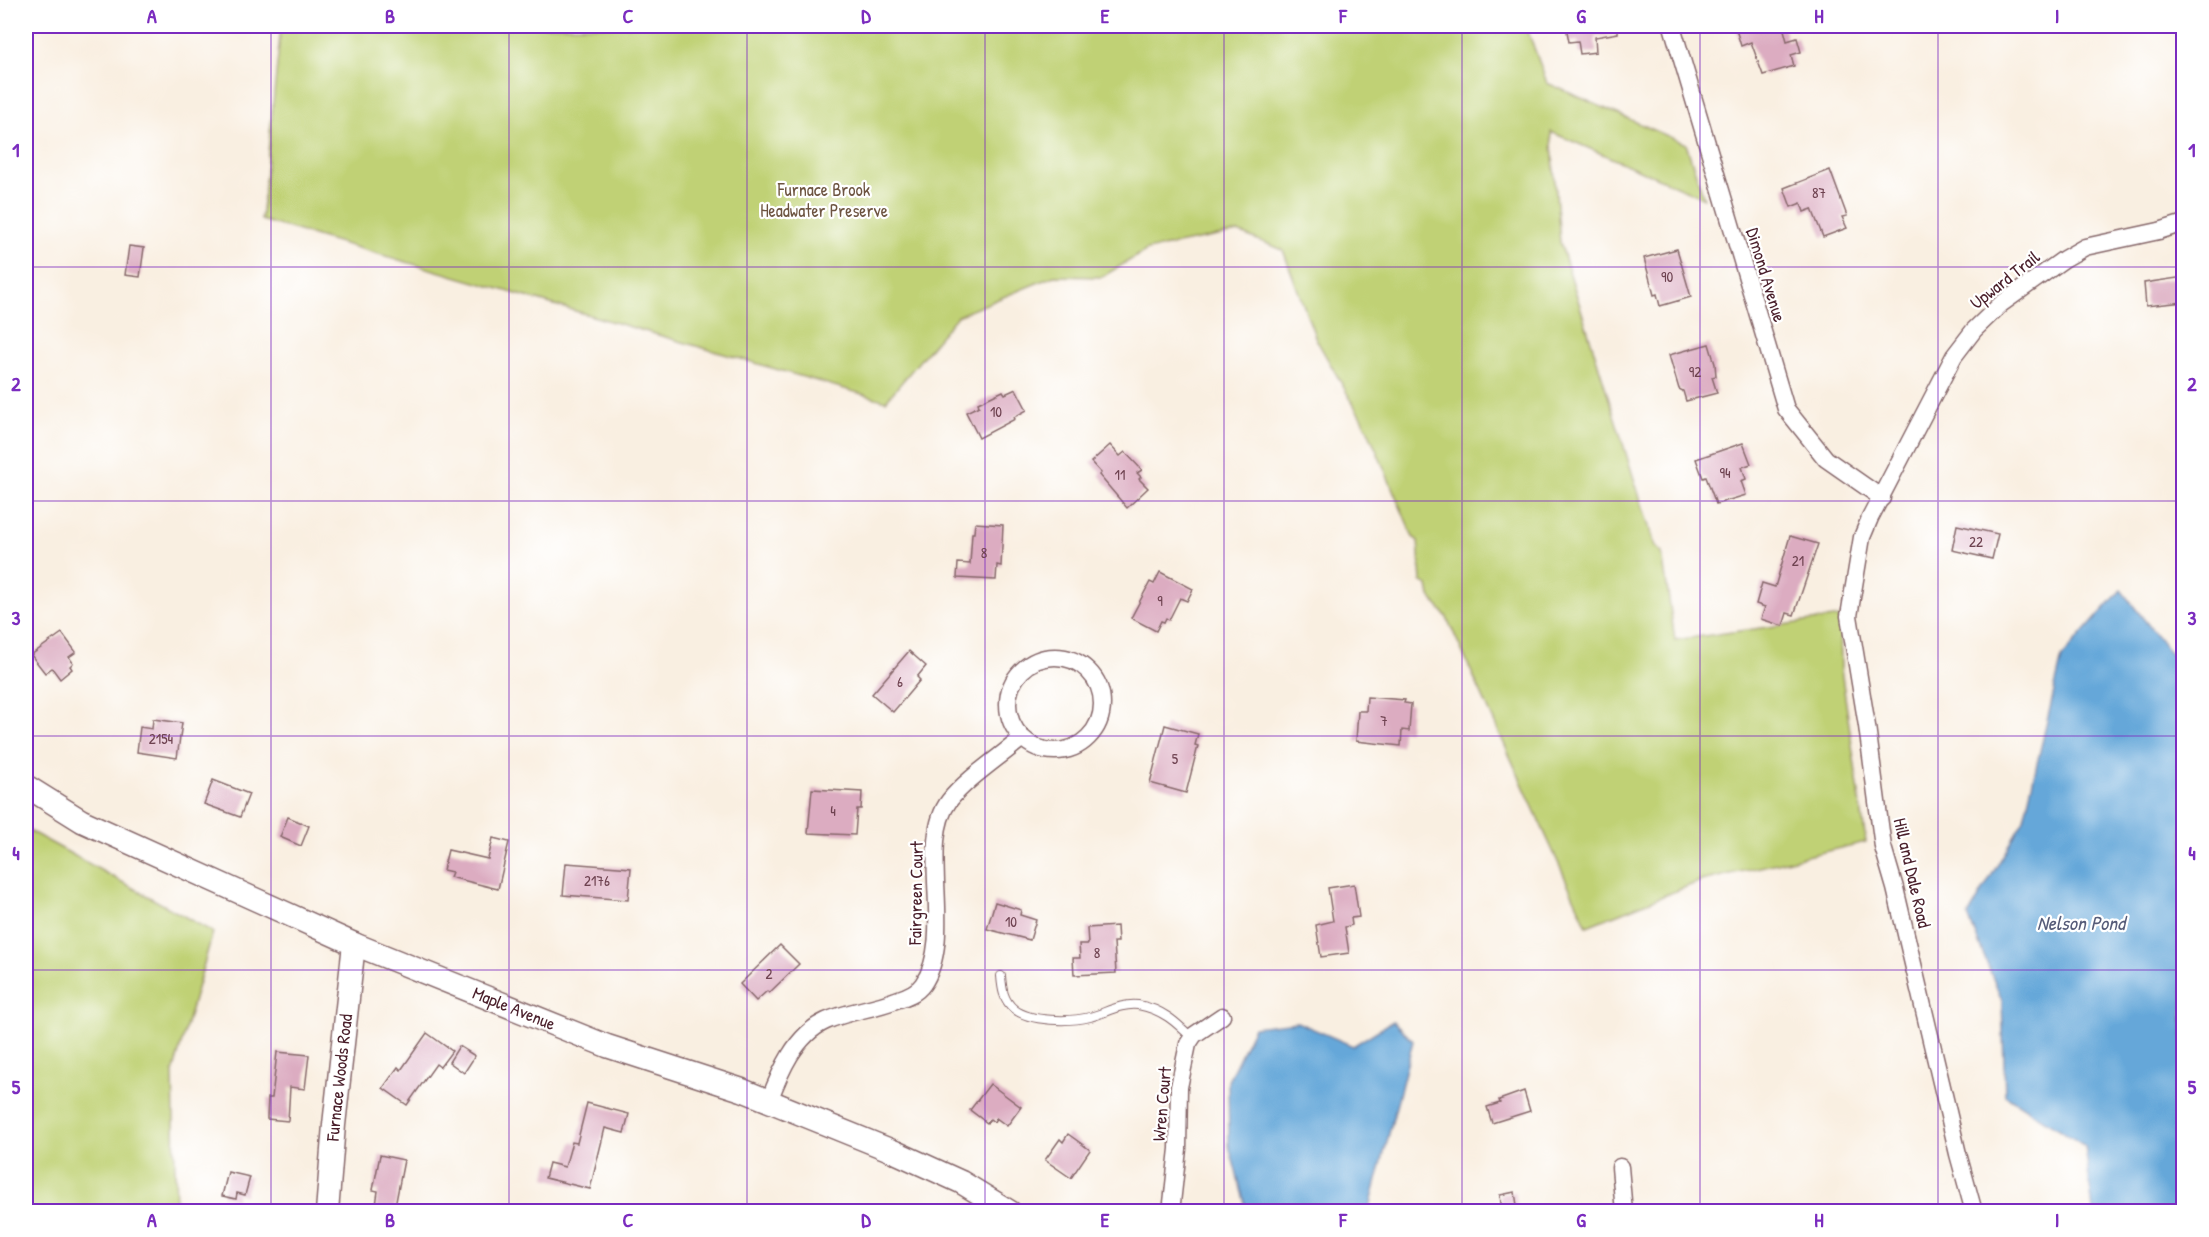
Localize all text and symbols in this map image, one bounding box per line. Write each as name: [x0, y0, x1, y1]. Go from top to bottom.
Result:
text: A: [147, 2, 157, 29]
text: B: [385, 2, 395, 29]
text: C: [623, 2, 634, 29]
text: D: [861, 2, 871, 29]
text: E: [1101, 2, 1110, 29]
text: F: [1338, 2, 1348, 29]
text: G: [1576, 2, 1586, 29]
text: H: [1814, 2, 1824, 29]
text: I: [2055, 2, 2059, 29]
text: 1: [12, 136, 20, 163]
text: 1: [2188, 136, 2196, 163]
park label: Furnace Brook Headwater Preserve: [760, 177, 888, 223]
house number: 87: [1812, 182, 1826, 203]
street label: Dimond Avenue: [1740, 225, 1793, 325]
street label: Upward Trail: [1965, 244, 2045, 315]
house number: 90: [1661, 266, 1673, 287]
house number: 92: [1689, 361, 1701, 382]
text: 2: [11, 370, 21, 397]
text: 2: [2187, 370, 2197, 397]
house number: 10: [990, 401, 1002, 422]
house number: 94: [1719, 462, 1731, 483]
house number: 11: [1115, 464, 1125, 485]
house number: 22: [1969, 531, 1983, 552]
house number: 8: [981, 542, 987, 563]
house number: 21: [1792, 550, 1804, 571]
house number: 9: [1157, 590, 1163, 611]
text: 3: [12, 604, 21, 631]
text: 3: [2188, 604, 2197, 631]
house number: 6: [897, 671, 903, 692]
house number: 7: [1380, 710, 1388, 731]
house number: 2154: [149, 728, 174, 749]
house number: 5: [1172, 748, 1179, 769]
house number: 4: [830, 800, 836, 821]
street label: Hill and Dale Road: [1888, 816, 1937, 930]
text: 4: [12, 839, 20, 866]
text: 4: [2188, 839, 2196, 866]
street label: Fairgreen Court: [902, 840, 929, 946]
house number: 2176: [584, 870, 610, 891]
water label: Nelson Pond: [2037, 909, 2128, 936]
house number: 10: [1005, 911, 1017, 932]
house number: 8: [1094, 942, 1100, 963]
house number: 2: [765, 963, 773, 984]
street label: Maple Avenue: [469, 980, 559, 1036]
street label: Furnace Woods Road: [320, 1013, 358, 1143]
street label: Wren Court: [1146, 1065, 1177, 1142]
text: 5: [12, 1073, 21, 1100]
text: 5: [2188, 1073, 2197, 1100]
text: A: [147, 1206, 157, 1233]
text: B: [385, 1206, 395, 1233]
text: C: [623, 1206, 634, 1233]
text: D: [861, 1206, 871, 1233]
text: E: [1101, 1206, 1110, 1233]
text: F: [1338, 1206, 1348, 1233]
text: G: [1576, 1206, 1586, 1233]
text: H: [1814, 1206, 1824, 1233]
text: I: [2055, 1206, 2059, 1233]

